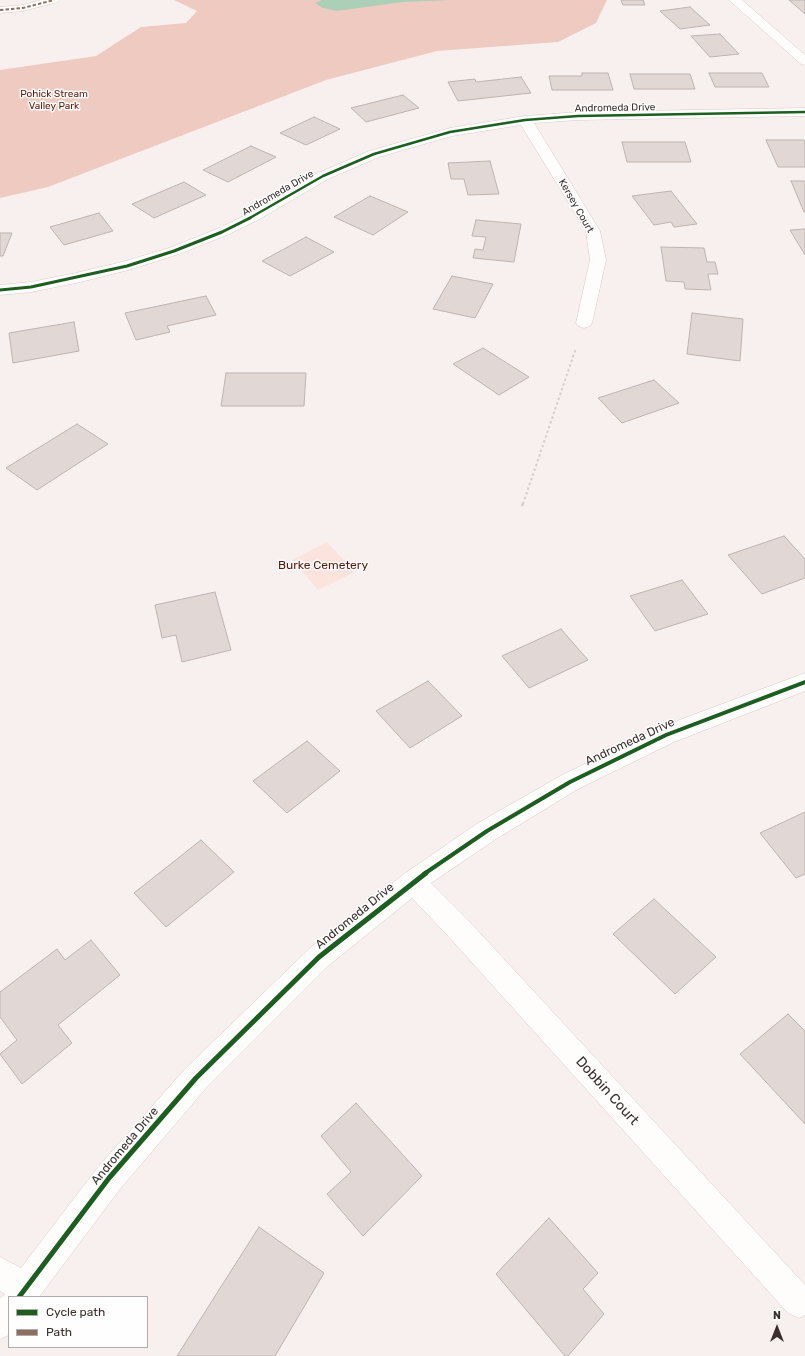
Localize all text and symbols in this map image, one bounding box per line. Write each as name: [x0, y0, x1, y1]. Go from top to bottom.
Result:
park label: Pohick Stream Valley Park: [20, 88, 88, 112]
street label: Andromeda Drive: [575, 101, 655, 115]
street label: Andromeda Drive: [240, 168, 316, 218]
street label: Kersey Court: [556, 177, 596, 235]
park label: Burke Cemetery: [278, 559, 368, 573]
street label: Andromeda Drive: [583, 715, 677, 769]
street label: Andromeda Drive: [313, 880, 397, 952]
street label: Dobbin Court: [572, 1053, 642, 1129]
street label: Andromeda Drive: [88, 1104, 162, 1188]
legend: [8, 1296, 148, 1348]
text: Cycle path: [46, 1305, 105, 1319]
north arrow: [757, 1308, 797, 1348]
text: N: [773, 1309, 781, 1322]
text: Path: [46, 1325, 72, 1339]

